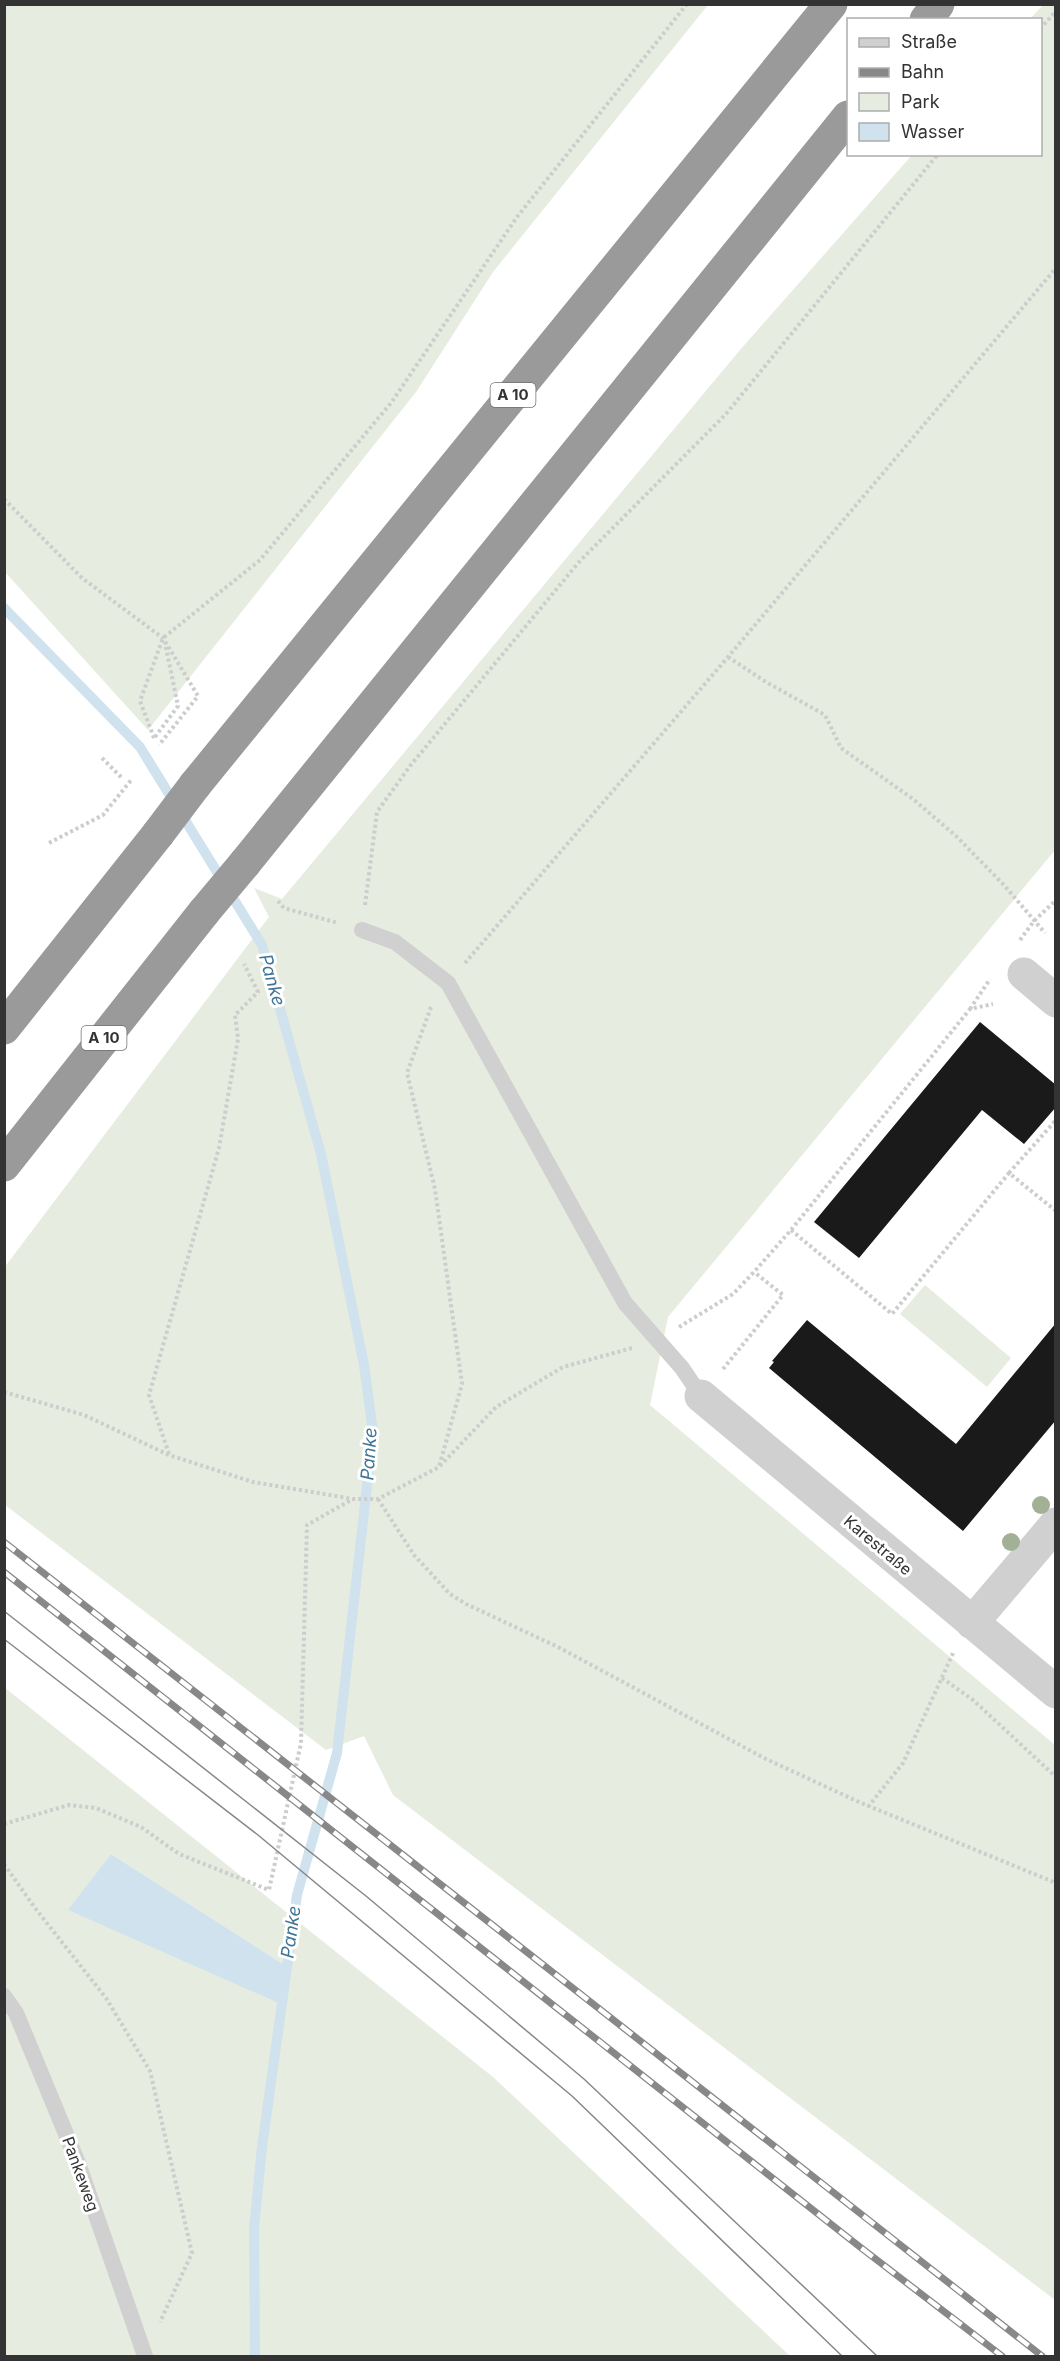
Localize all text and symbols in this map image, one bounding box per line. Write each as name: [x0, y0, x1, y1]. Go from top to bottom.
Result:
legend: [847, 18, 1042, 156]
text: Straße: [901, 31, 957, 52]
text: Bahn: [901, 61, 944, 82]
text: Park: [901, 91, 940, 112]
text: Wasser: [901, 121, 964, 142]
road number: A 10: [490, 383, 536, 407]
water label: Panke: [255, 952, 290, 1008]
road number: A 10: [82, 1026, 126, 1050]
water label: Panke: [356, 1427, 381, 1481]
street label: Karestraße: [840, 1511, 916, 1579]
water label: Panke: [276, 1904, 305, 1960]
street label: Pankeweg: [58, 2134, 104, 2214]

